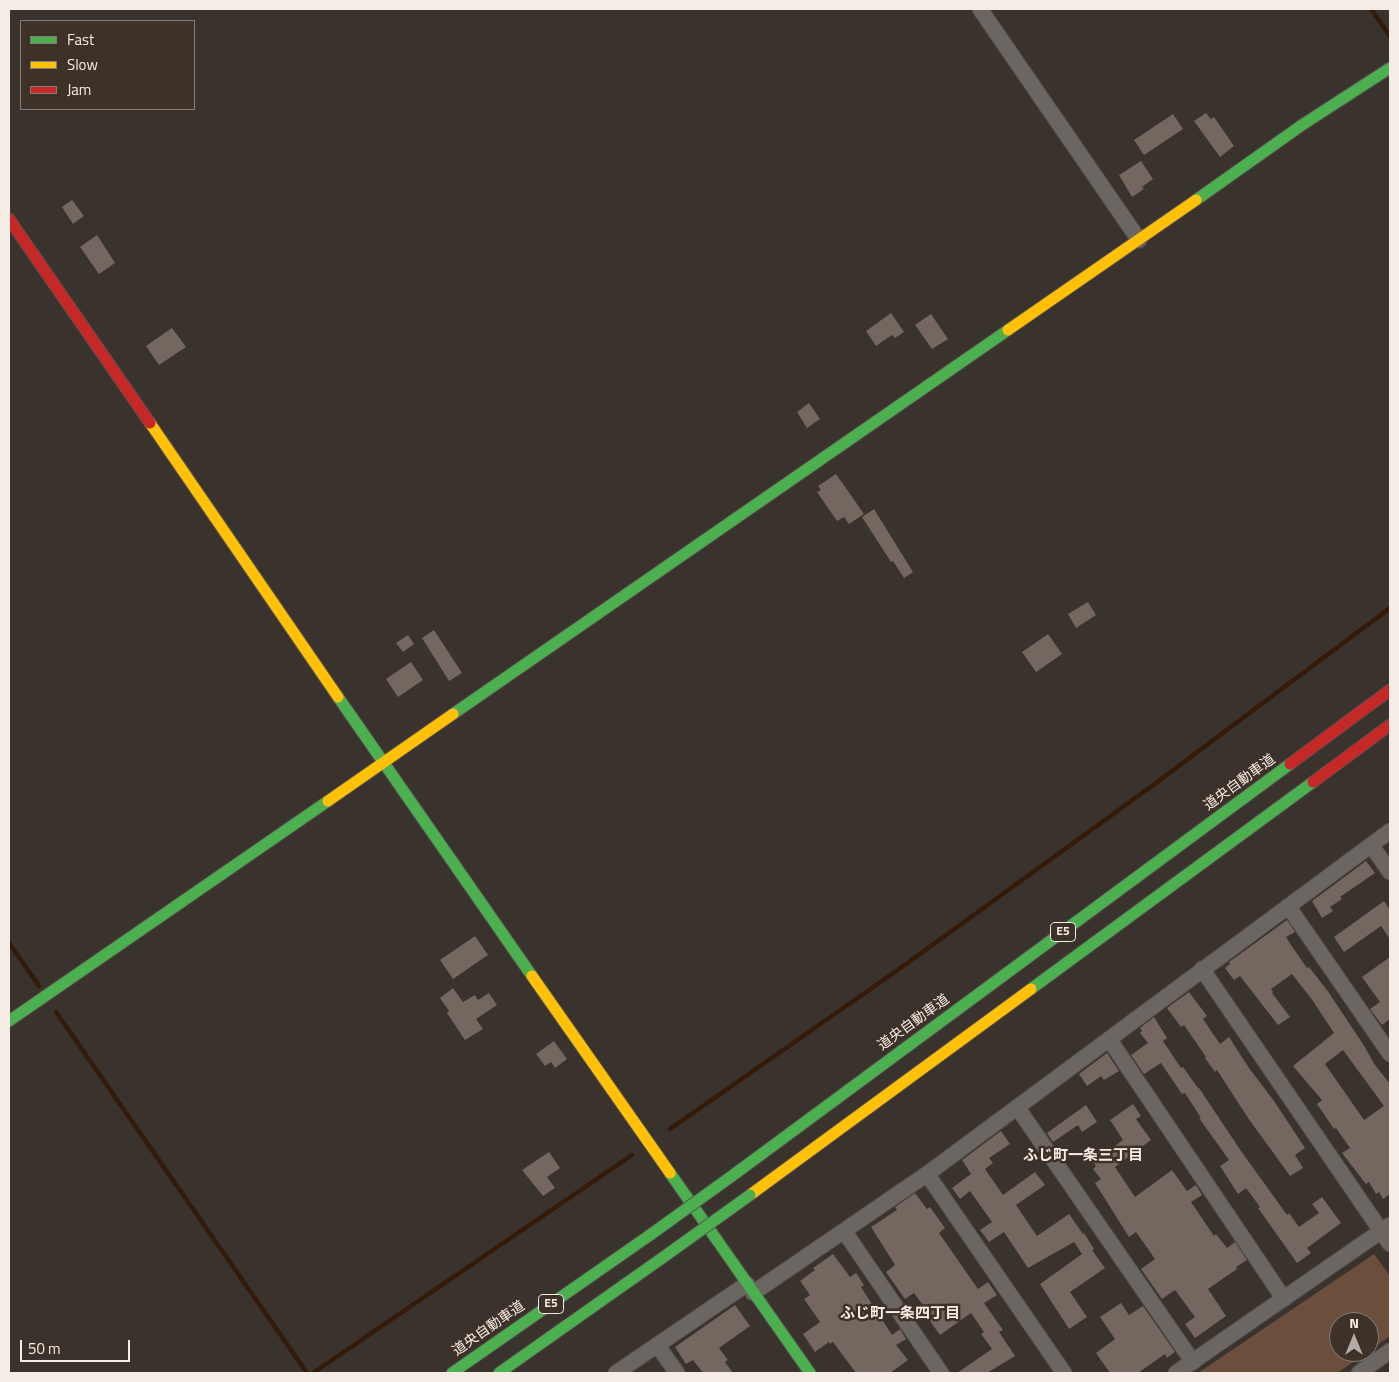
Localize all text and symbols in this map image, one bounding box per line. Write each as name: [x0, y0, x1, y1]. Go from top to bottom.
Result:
legend: [20, 20, 195, 110]
text: Fast: [67, 28, 94, 51]
text: Slow: [67, 53, 98, 76]
text: Jam: [67, 78, 91, 101]
street label: 道央自動車道: [1201, 752, 1279, 814]
road number: E5: [1050, 922, 1076, 942]
street label: 道央自動車道: [875, 992, 953, 1054]
district label: ふじ町一条三丁目: [1023, 1147, 1143, 1165]
road number: E5: [538, 1295, 564, 1314]
street label: 道央自動車道: [450, 1298, 528, 1360]
district label: ふじ町一条四丁目: [840, 1305, 960, 1323]
north arrow: [1329, 1312, 1379, 1362]
text: N: [1349, 1312, 1359, 1333]
scale bar: [22, 1330, 132, 1362]
text: 50 m: [28, 1337, 61, 1360]

